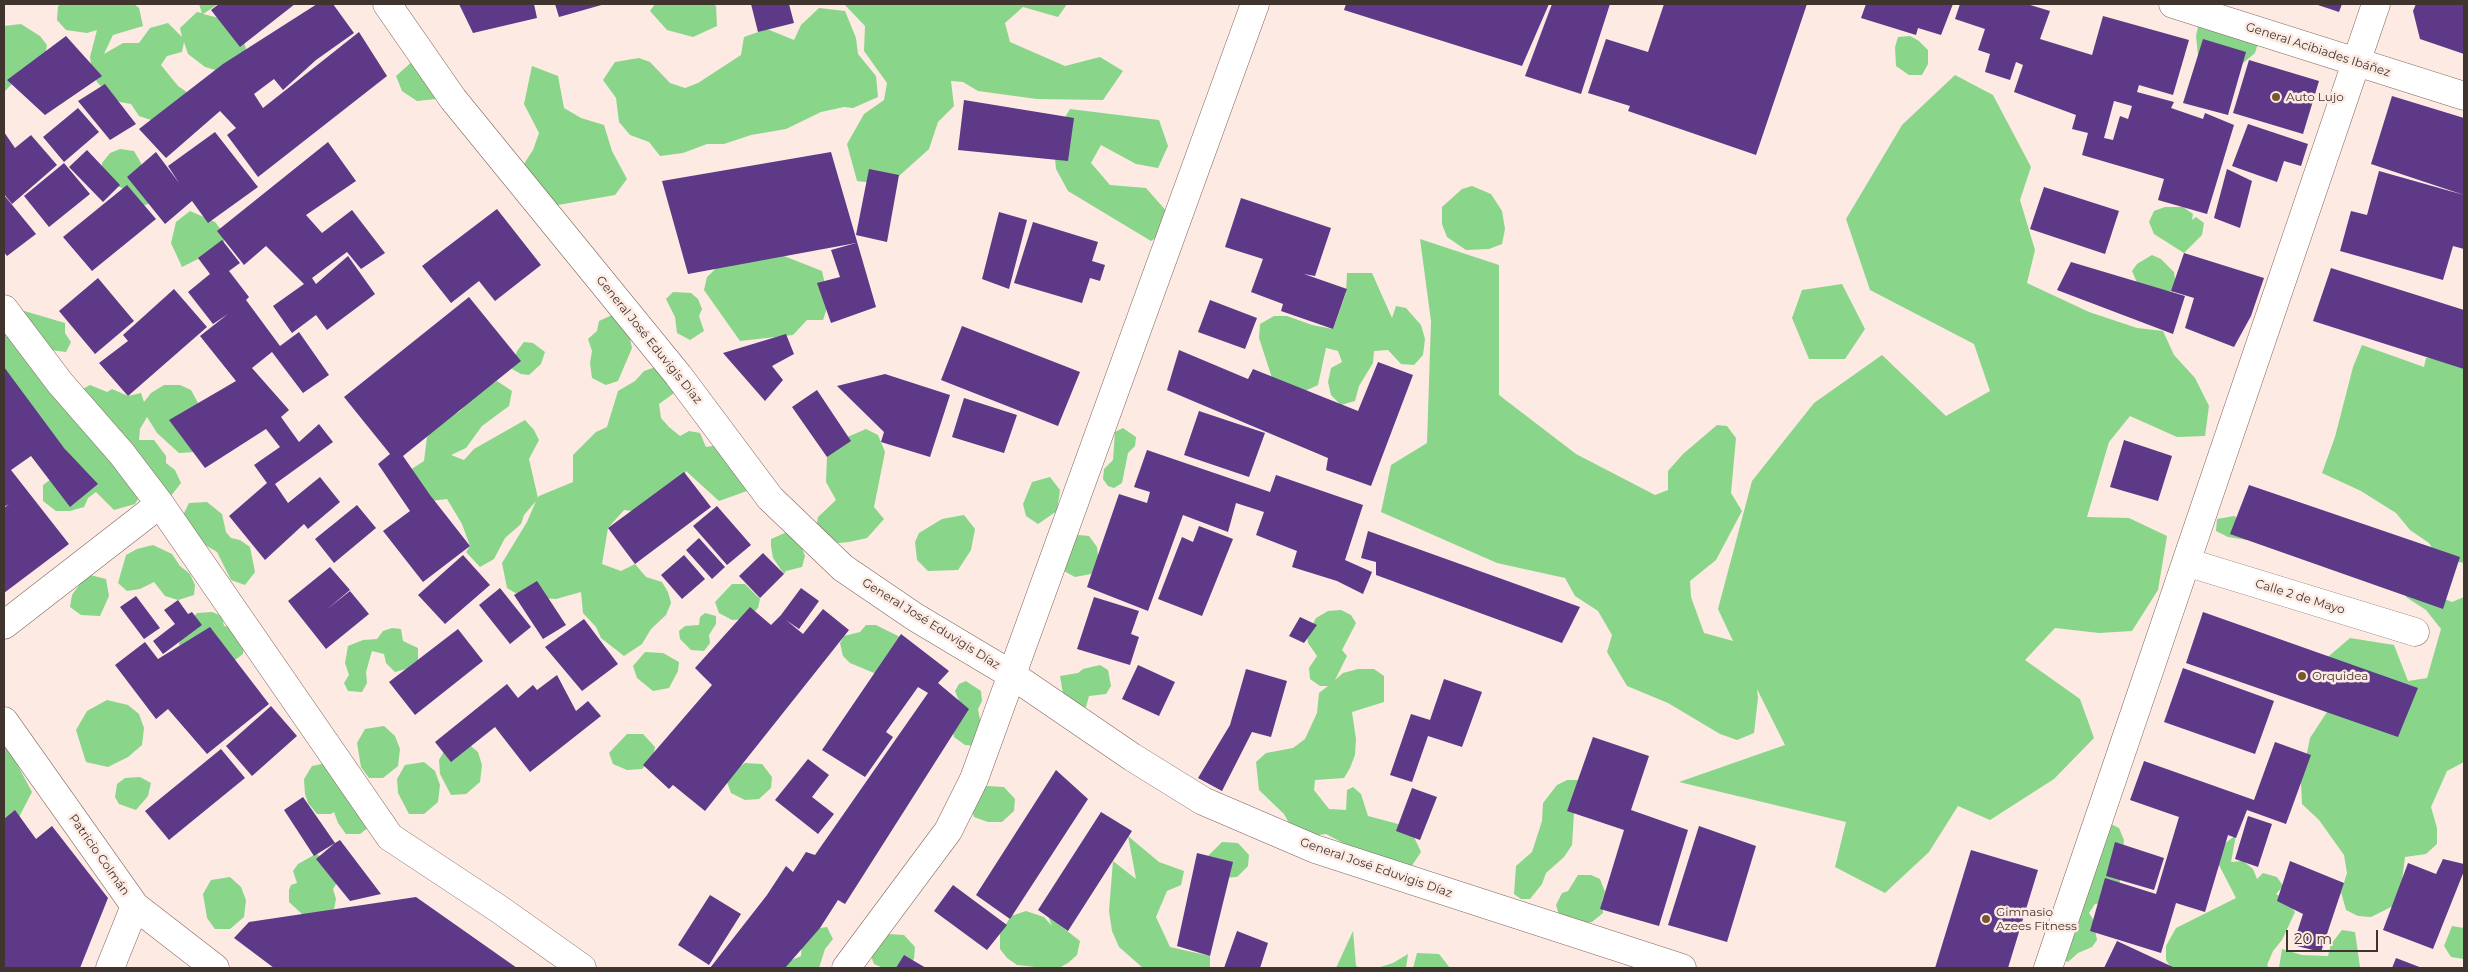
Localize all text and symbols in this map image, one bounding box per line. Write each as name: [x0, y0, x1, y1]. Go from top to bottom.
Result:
street label: General Acibiades Ibáñez: [2244, 20, 2392, 80]
place label: Auto Lujo: [2286, 90, 2344, 104]
marker: Auto Lujo: [2270, 91, 2282, 103]
street label: General José Eduvigis Díaz: [593, 273, 705, 407]
street label: General José Eduvigis Díaz: [859, 575, 1003, 673]
street label: Calle 2 de Mayo: [2253, 577, 2347, 617]
place label: Orquidea: [2312, 669, 2368, 683]
marker: Orquidea: [2296, 670, 2308, 682]
street label: Patricio Colmán: [66, 812, 132, 898]
street label: General José Eduvigis Díaz: [1298, 835, 1454, 901]
place label: Gimnasio Azees Fitness: [1996, 905, 2077, 933]
marker: Gimnasio Azees Fitness: [1980, 913, 1992, 925]
scale bar: [2288, 920, 2380, 952]
text: 20 m: [2294, 929, 2332, 948]

